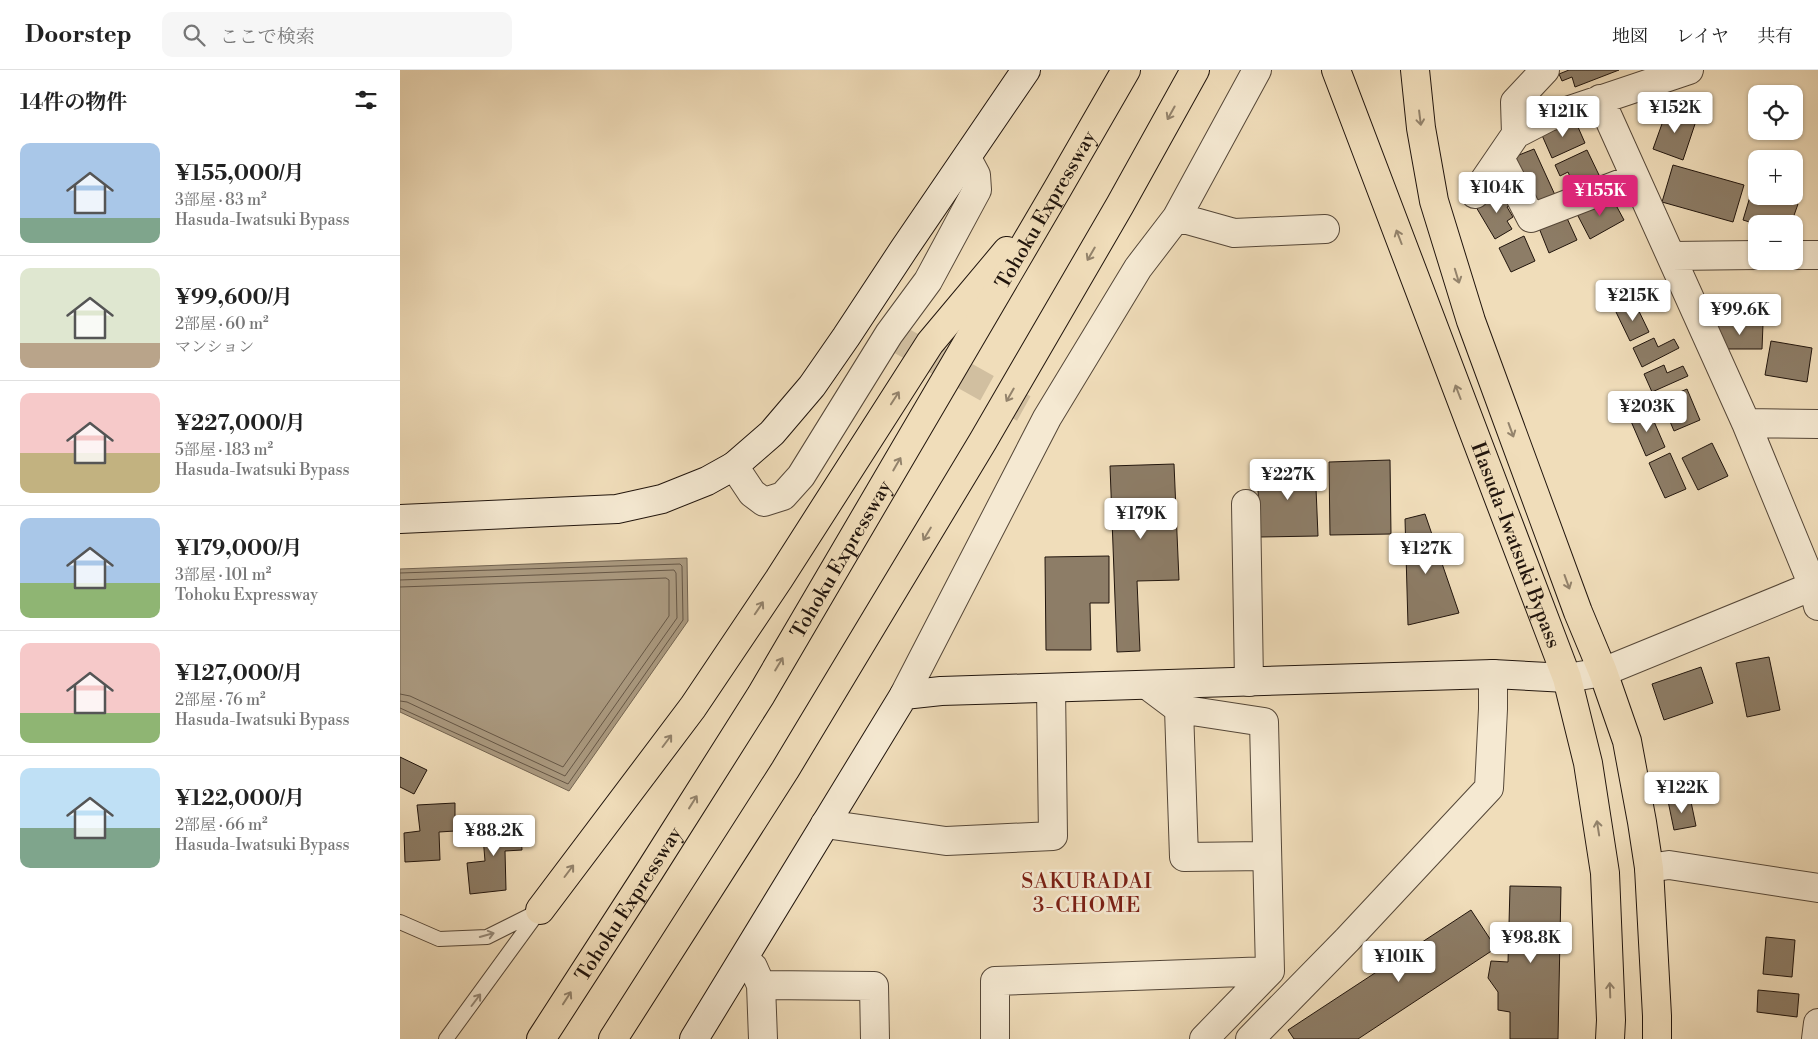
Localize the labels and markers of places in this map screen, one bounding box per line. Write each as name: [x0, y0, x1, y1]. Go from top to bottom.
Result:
pin: ¥152K: [1640, 92, 1710, 134]
pin: ¥121K: [1528, 96, 1598, 138]
pin: ¥104K: [1462, 172, 1532, 214]
pin: ¥155K: [1565, 174, 1635, 217]
pin: ¥215K: [1598, 280, 1668, 322]
pin: ¥99.6K: [1699, 294, 1781, 336]
pin: ¥203K: [1612, 390, 1682, 433]
pin: ¥227K: [1253, 458, 1323, 501]
pin: ¥179K: [1106, 498, 1176, 540]
pin: ¥127K: [1391, 532, 1461, 575]
pin: ¥122K: [1647, 772, 1717, 814]
pin: ¥88.2K: [453, 814, 535, 857]
pin: ¥98.8K: [1490, 922, 1572, 964]
pin: ¥101K: [1364, 940, 1434, 983]

